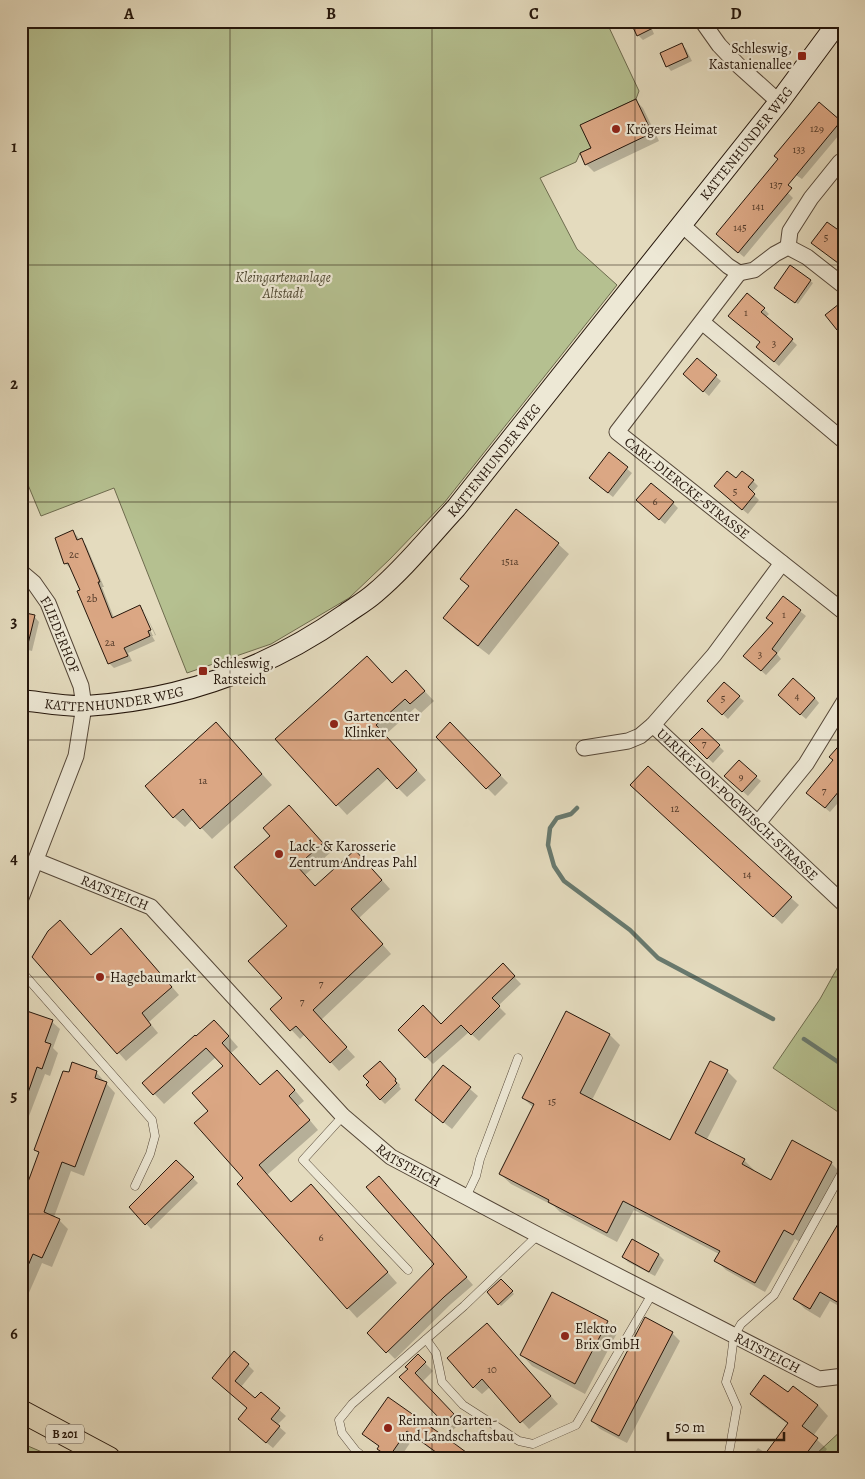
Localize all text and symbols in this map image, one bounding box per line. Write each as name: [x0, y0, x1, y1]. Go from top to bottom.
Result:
text: A: [123, 3, 135, 25]
text: B: [326, 3, 336, 25]
text: C: [529, 3, 539, 25]
text: D: [730, 3, 742, 25]
place label: Schleswig, Kastanienallee: [709, 39, 792, 74]
marker: Schleswig, Kastanienallee: [796, 50, 808, 62]
street label: KATTENHUNDER WEG: [695, 83, 797, 204]
place label: Krögers Heimat: [626, 120, 718, 139]
house number: 129: [810, 121, 824, 136]
marker: Krögers Heimat: [610, 123, 622, 135]
text: 1: [11, 136, 17, 158]
house number: 133: [793, 142, 805, 157]
house number: 137: [770, 177, 783, 192]
house number: 141: [752, 199, 764, 214]
house number: 145: [733, 220, 747, 235]
house number: 5: [824, 230, 829, 245]
park label: Kleingartenanlage Altstadt: [235, 268, 331, 303]
house number: 1: [744, 305, 748, 320]
house number: 3: [772, 336, 776, 351]
text: 2: [10, 373, 18, 395]
street label: KATTENHUNDER WEG: [443, 400, 546, 521]
street label: CARL-DIERCKE-STRASSE: [620, 433, 753, 544]
house number: 5: [733, 484, 738, 499]
house number: 6: [652, 494, 658, 509]
house number: 2c: [69, 547, 79, 562]
house number: 151a: [501, 554, 520, 569]
house number: 2b: [87, 591, 98, 606]
street label: FLIEDERHOF: [36, 592, 84, 676]
house number: 1: [782, 607, 786, 622]
text: 3: [11, 611, 18, 633]
house number: 2a: [105, 635, 116, 650]
house number: 3: [758, 647, 762, 662]
place label: Schleswig, Ratsteich: [213, 654, 274, 689]
marker: Schleswig, Ratsteich: [197, 665, 209, 677]
street label: KATTENHUNDER WEG: [43, 682, 186, 716]
house number: 4: [795, 689, 800, 704]
house number: 5: [721, 691, 726, 706]
place label: Gartencenter Klinker: [344, 707, 420, 742]
marker: Gartencenter Klinker: [328, 718, 340, 730]
street label: ULRIKE-VON-POGWISCH-STRASSE: [652, 724, 822, 885]
house number: 7: [702, 736, 707, 751]
house number: 9: [738, 769, 744, 784]
house number: 1a: [199, 773, 208, 788]
house number: 7: [822, 783, 827, 798]
house number: 12: [671, 801, 680, 816]
place label: Lack- & Karosserie Zentrum Andreas Pahl: [289, 837, 418, 872]
text: 4: [10, 848, 18, 870]
marker: Lack- & Karosserie Zentrum Andreas Pahl: [273, 848, 285, 860]
house number: 14: [743, 867, 751, 882]
street label: RATSTEICH: [78, 871, 152, 915]
place label: Hagebaumarkt: [110, 968, 197, 987]
marker: Hagebaumarkt: [94, 971, 106, 983]
house number: 7: [319, 976, 324, 991]
house number: 7: [300, 994, 305, 1009]
text: 5: [11, 1085, 18, 1107]
house number: 15: [548, 1094, 557, 1109]
street label: RATSTEICH: [372, 1139, 444, 1192]
house number: 6: [318, 1230, 324, 1245]
place label: Elektro Brix GmbH: [575, 1319, 640, 1354]
text: 6: [10, 1323, 18, 1345]
street label: RATSTEICH: [731, 1328, 803, 1378]
marker: Elektro Brix GmbH: [559, 1330, 571, 1342]
house number: 10: [487, 1362, 497, 1377]
scale bar: [668, 1409, 784, 1441]
place label: Reimann Garten- und Landschaftsbau: [398, 1411, 514, 1446]
text: 50 m: [675, 1417, 705, 1437]
marker: Reimann Garten- und Landschaftsbau: [382, 1422, 394, 1434]
road number: B 201: [46, 1425, 84, 1444]

